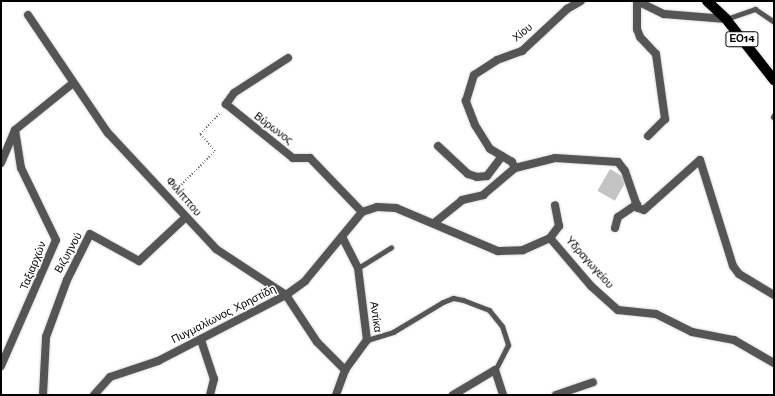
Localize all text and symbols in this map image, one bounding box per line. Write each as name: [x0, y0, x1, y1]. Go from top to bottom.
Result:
street label: Χίου: [510, 21, 536, 45]
road number: ΕΟ14: [725, 31, 759, 47]
street label: Βύρωνος: [251, 110, 295, 148]
street label: Φιλίππου: [162, 175, 204, 219]
street label: Βιζυηνού: [52, 230, 86, 276]
street label: Υδραγωγείου: [562, 234, 616, 292]
street label: Ταξιαρχών: [18, 240, 50, 292]
street label: Πυγμαλίωνος Χρηστίδη: [170, 283, 278, 347]
street label: Αντίκα: [366, 301, 384, 333]

